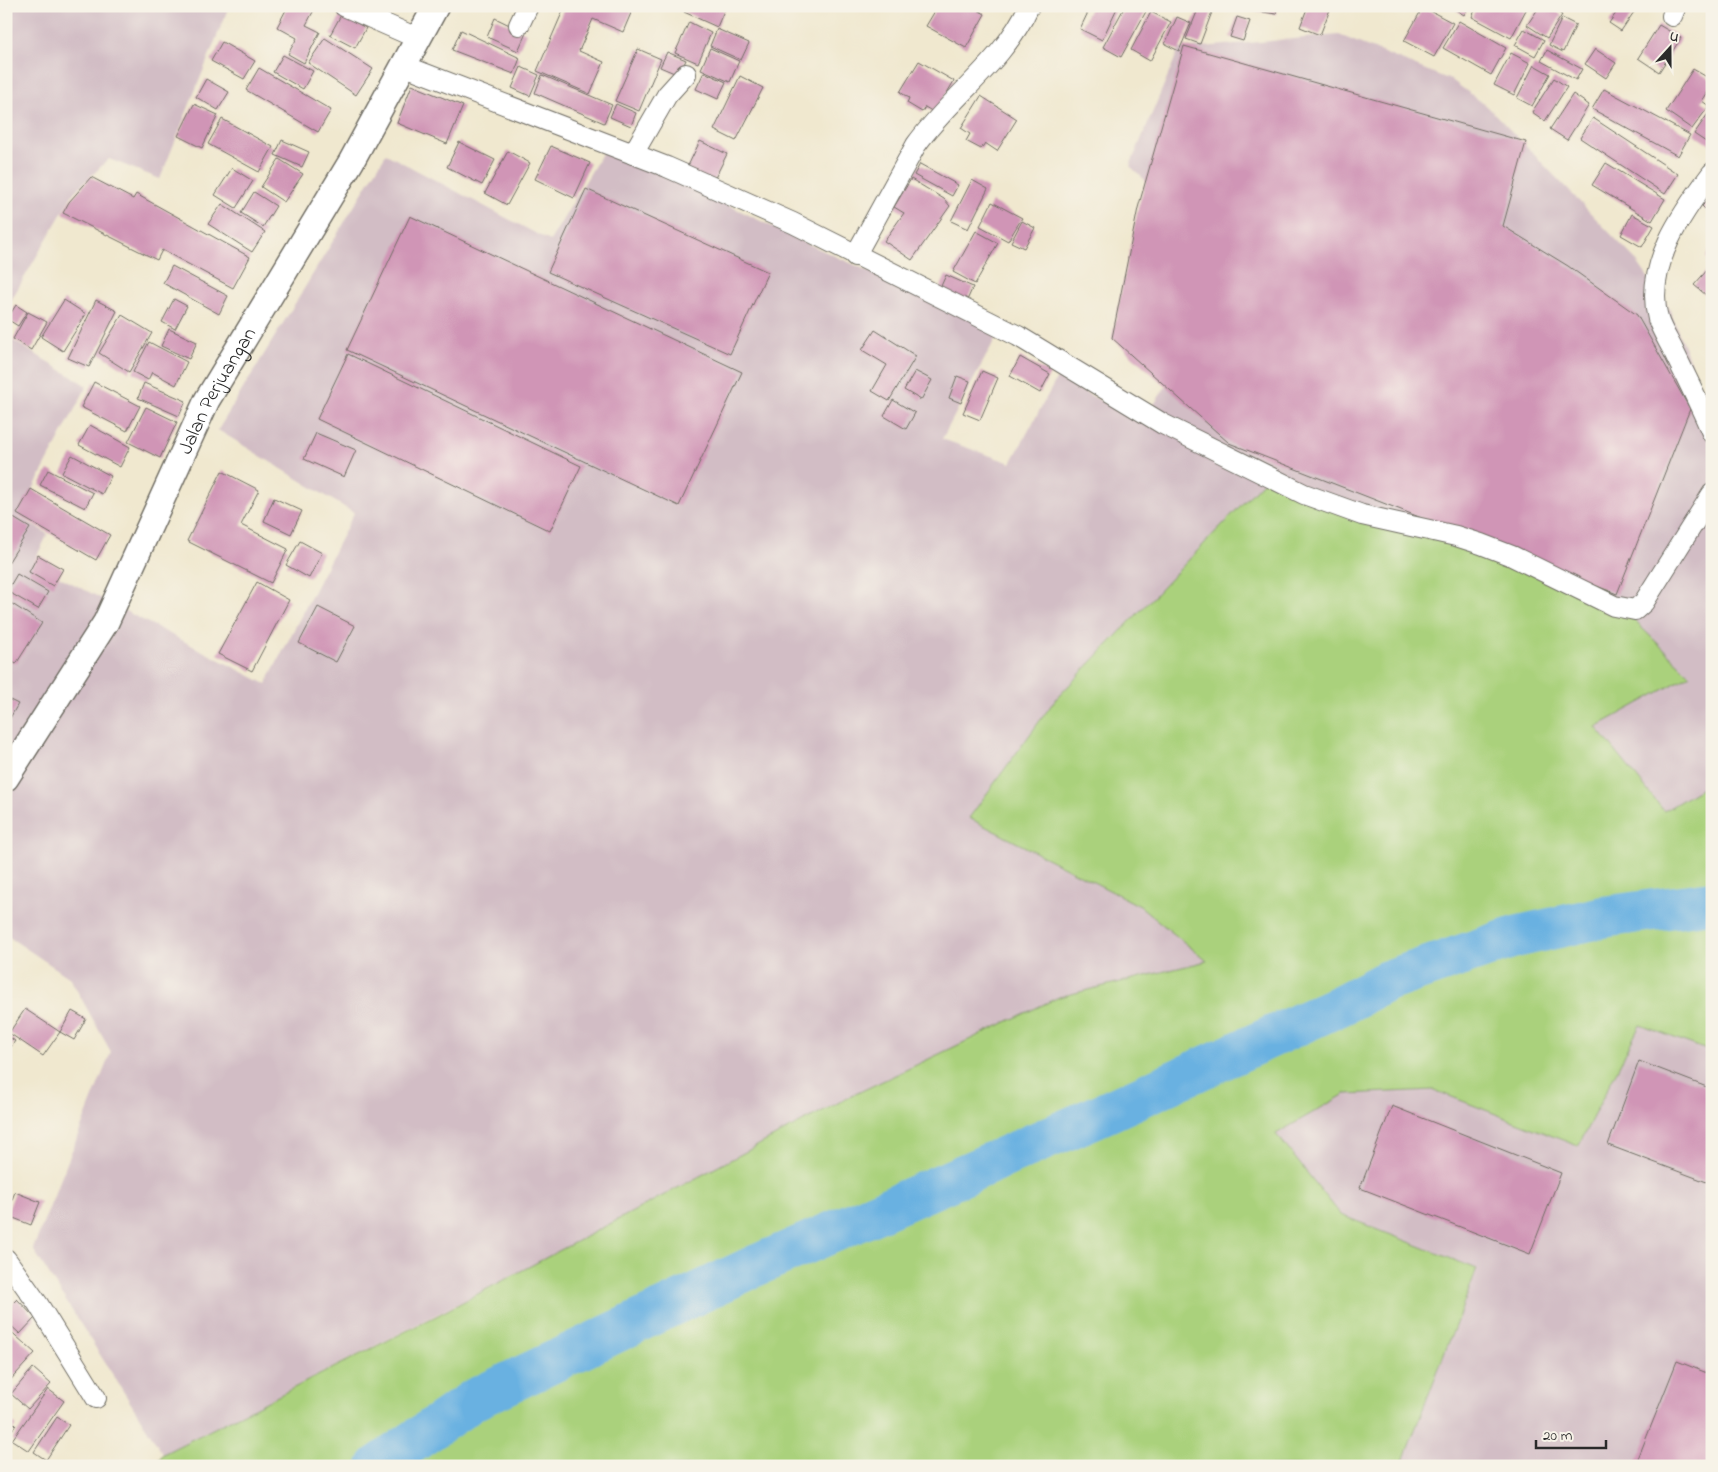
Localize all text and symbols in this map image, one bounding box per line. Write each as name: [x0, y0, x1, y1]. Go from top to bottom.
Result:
north arrow: [1646, 22, 1696, 72]
text: U: [1666, 26, 1682, 49]
street label: Jalan Perjuangan: [172, 322, 265, 460]
scale bar: [1536, 1417, 1606, 1449]
text: 20 m: [1543, 1425, 1573, 1447]

